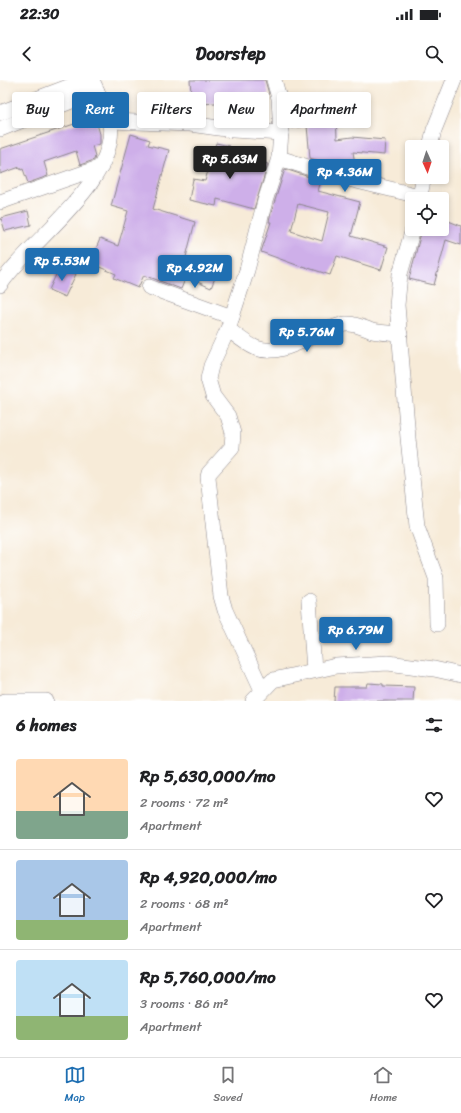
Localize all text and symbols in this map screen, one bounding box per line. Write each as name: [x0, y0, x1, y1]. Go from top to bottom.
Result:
text: 22:30: [20, 1, 60, 27]
text: Doorstep: [195, 38, 266, 70]
icon: back: [16, 43, 38, 65]
icon: search: [423, 43, 445, 65]
chip: Buy: [12, 92, 64, 128]
chip: Rent: [72, 92, 129, 128]
chip: Filters: [137, 92, 206, 128]
chip: New: [214, 92, 269, 128]
chip: Apartment: [277, 92, 371, 128]
north arrow: [405, 140, 449, 184]
map controls: [405, 140, 449, 236]
pin: Rp 5.63M: [189, 146, 271, 180]
text: Rp 5.63M: [202, 147, 258, 170]
pin: Rp 4.36M: [304, 159, 386, 193]
text: Rp 4.36M: [317, 160, 373, 183]
button: locate: [405, 192, 449, 236]
pin: Rp 5.53M: [21, 248, 103, 282]
text: Rp 5.53M: [34, 249, 90, 272]
pin: Rp 4.92M: [154, 255, 236, 289]
text: Rp 4.92M: [167, 256, 223, 279]
pin: Rp 5.76M: [266, 319, 348, 353]
text: Rp 5.76M: [279, 320, 335, 343]
pin: Rp 6.79M: [315, 617, 397, 651]
text: Rp 6.79M: [328, 618, 384, 641]
text: 6 homes: [16, 710, 76, 740]
icon: filters: [423, 714, 445, 736]
text: Rp 5,630,000/mo: [140, 761, 275, 791]
icon: home: [48, 775, 96, 823]
icon: heart: [423, 788, 445, 810]
text: 2 rooms · 72 m²: [140, 791, 228, 814]
text: Apartment: [140, 814, 201, 837]
text: Rp 4,920,000/mo: [140, 862, 277, 892]
icon: home: [48, 876, 96, 924]
icon: heart: [423, 889, 445, 911]
text: 2 rooms · 68 m²: [140, 892, 229, 915]
text: Apartment: [140, 915, 201, 938]
text: Rp 5,760,000/mo: [140, 962, 276, 992]
icon: home: [48, 976, 96, 1024]
icon: heart: [423, 989, 445, 1011]
text: 3 rooms · 86 m²: [140, 992, 228, 1015]
text: Apartment: [140, 1015, 201, 1038]
tab: Map: [64, 1064, 86, 1107]
tab: Saved: [213, 1064, 242, 1107]
tab: Home: [370, 1064, 397, 1107]

